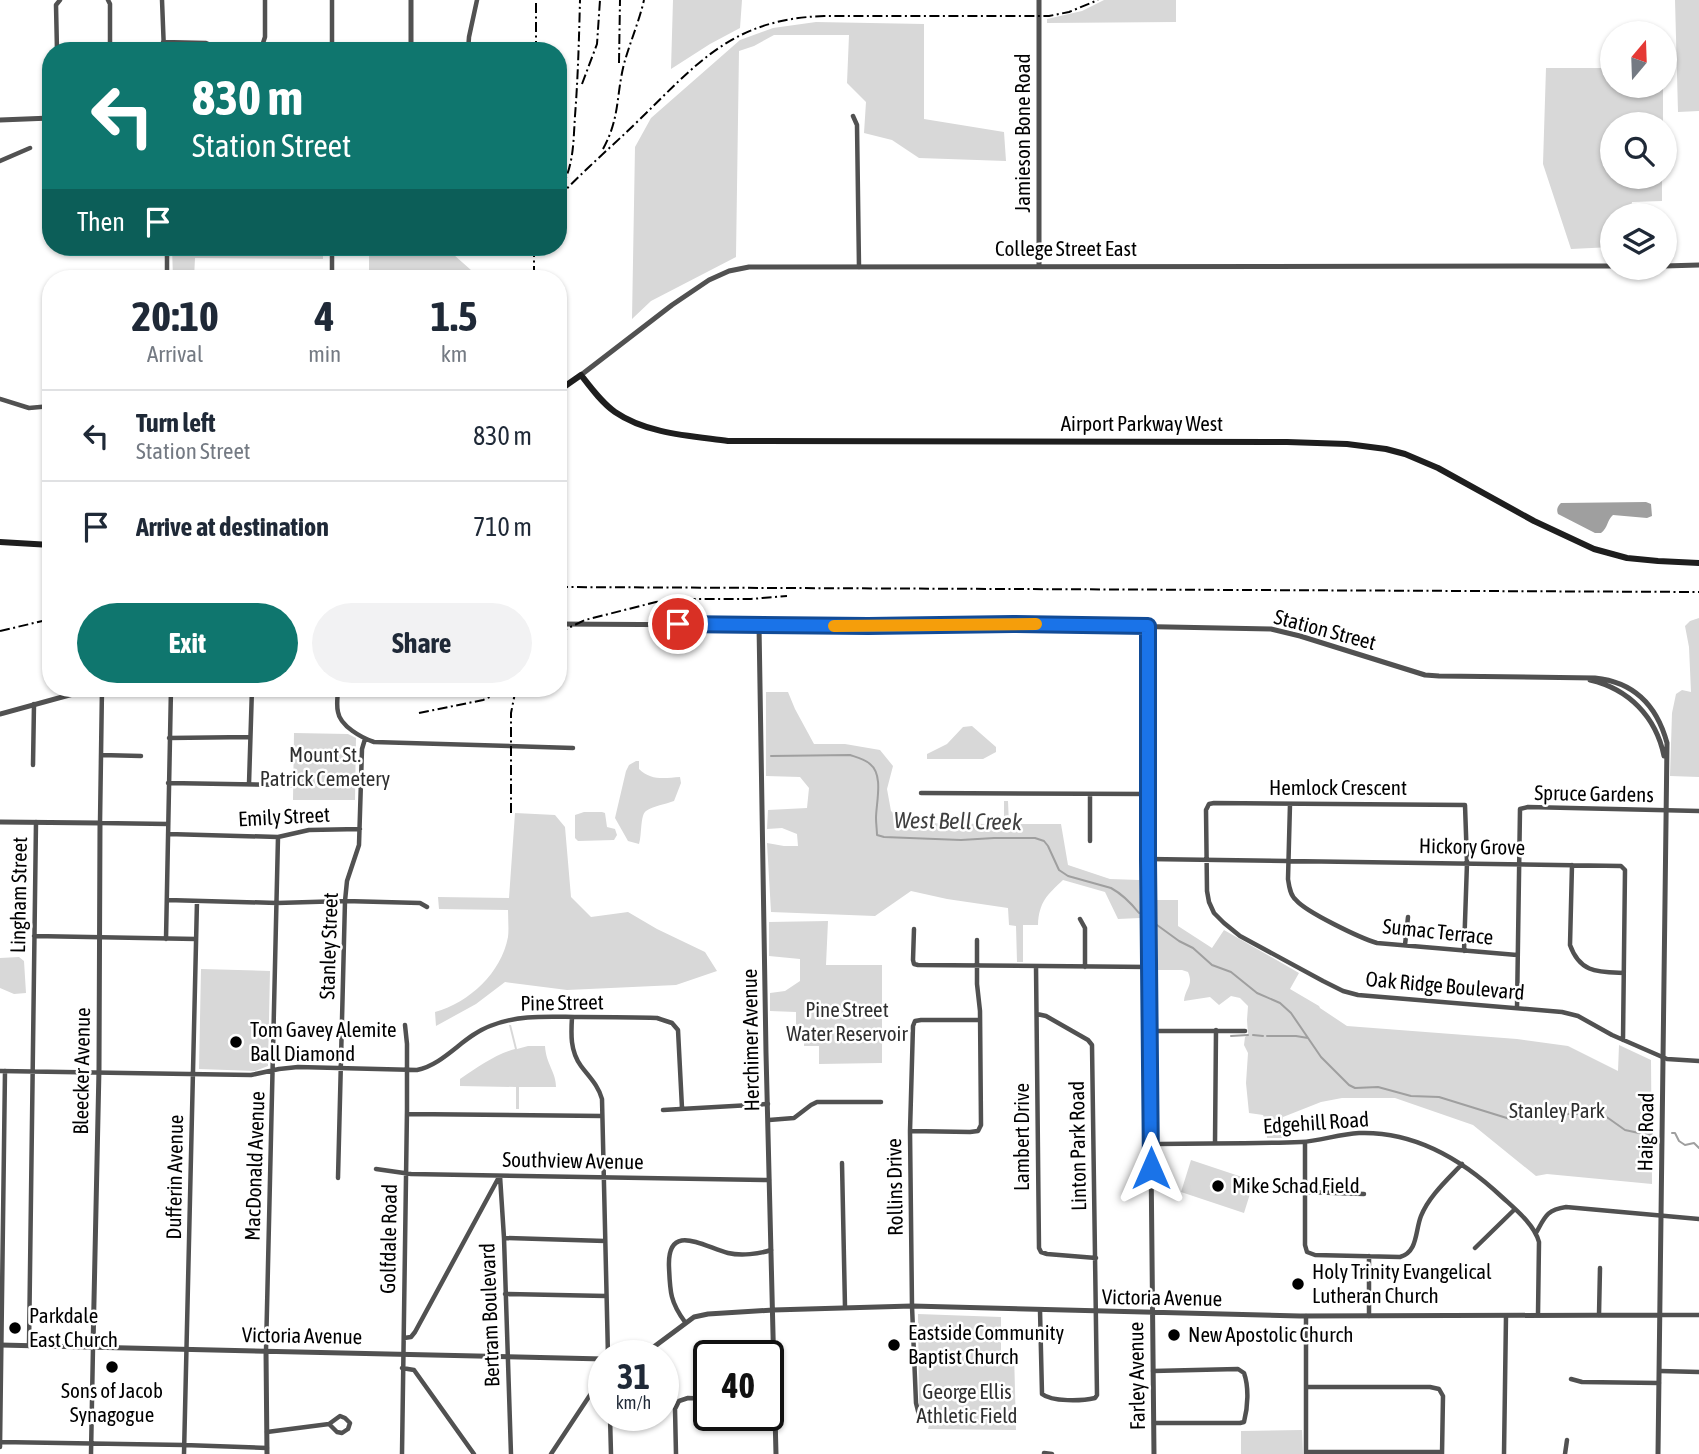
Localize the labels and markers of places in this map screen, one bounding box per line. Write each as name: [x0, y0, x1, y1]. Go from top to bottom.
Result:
pin: [648, 594, 708, 654]
place label: Tom Gavey Alemite Ball Diamond: [250, 1017, 397, 1065]
marker: Tom Gavey Alemite Ball Diamond: [228, 1034, 244, 1050]
place label: Mike Schad Field: [1232, 1173, 1360, 1197]
marker: Mike Schad Field: [1210, 1178, 1226, 1194]
place label: Holy Trinity Evangelical Lutheran Church: [1312, 1259, 1492, 1307]
marker: Holy Trinity Evangelical Lutheran Church: [1290, 1276, 1306, 1292]
place label: Parkdale East Church: [29, 1303, 118, 1351]
marker: Parkdale East Church: [7, 1320, 23, 1336]
place label: Eastside Community Baptist Church: [908, 1320, 1065, 1368]
place label: New Apostolic Church: [1188, 1322, 1353, 1346]
marker: New Apostolic Church: [1166, 1327, 1182, 1343]
marker: Eastside Community Baptist Church: [886, 1337, 902, 1353]
marker: Sons of Jacob Synagogue: [104, 1359, 120, 1375]
place label: Sons of Jacob Synagogue: [61, 1378, 163, 1426]

